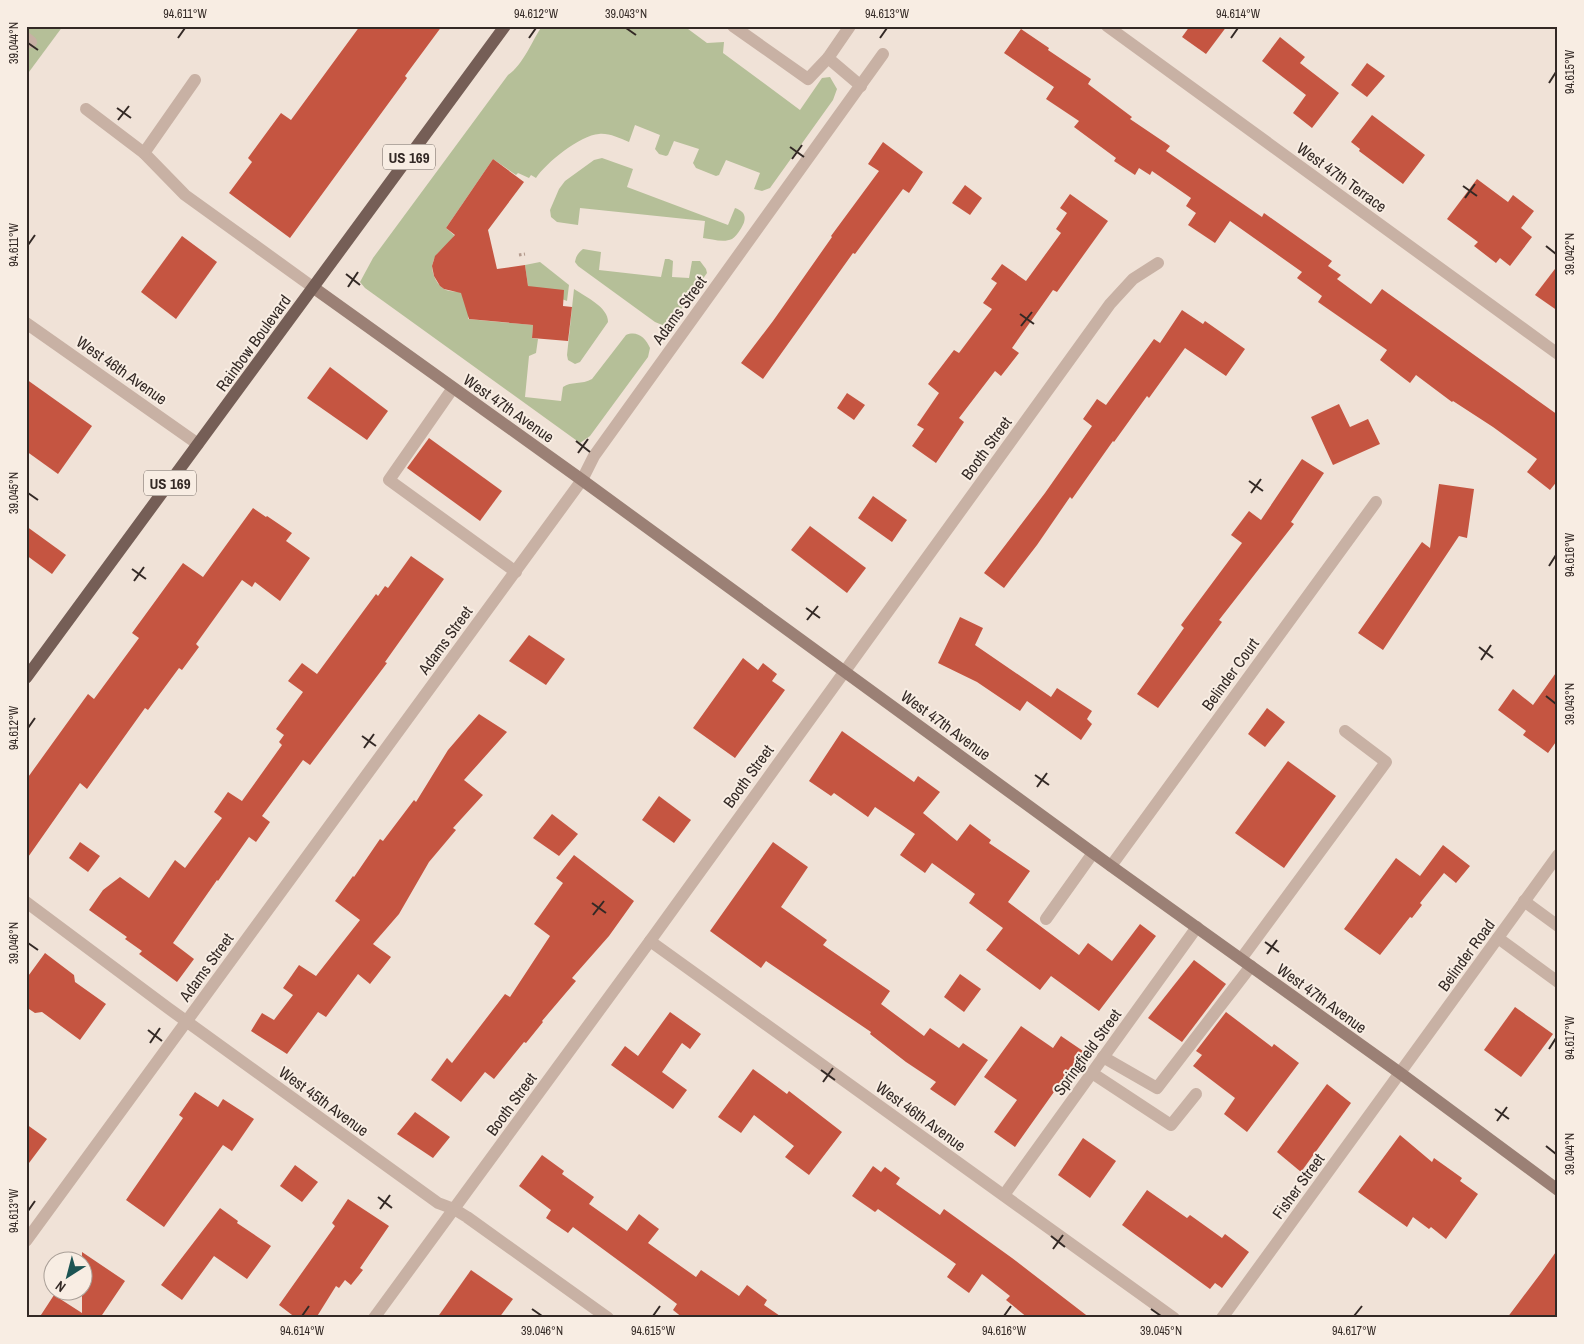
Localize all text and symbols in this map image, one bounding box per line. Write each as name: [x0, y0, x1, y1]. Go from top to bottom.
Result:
text: 94.611°W: [163, 6, 207, 22]
text: 94.612°W: [514, 6, 559, 22]
text: 39.043°N: [605, 6, 647, 22]
text: 94.613°W: [865, 6, 910, 22]
text: 94.614°W: [1216, 6, 1261, 22]
text: 39.044°N: [6, 22, 22, 64]
text: 94.615°W: [1562, 49, 1578, 94]
street label: West 47th Terrace: [1293, 137, 1391, 217]
road number: US 169: [383, 144, 435, 170]
text: 94.611°W: [6, 223, 22, 267]
text: 39.042°N: [1562, 233, 1578, 275]
street label: Adams Street: [646, 271, 711, 349]
street label: Rainbow Boulevard: [210, 290, 296, 396]
street label: West 46th Avenue: [72, 331, 172, 409]
street label: West 47th Avenue: [459, 369, 559, 447]
street label: Booth Street: [956, 412, 1017, 484]
road number: US 169: [144, 470, 196, 496]
text: 39.045°N: [6, 472, 22, 514]
text: 94.616°W: [1562, 532, 1578, 577]
street label: Adams Street: [412, 601, 477, 679]
street label: Belinder Court: [1196, 633, 1264, 715]
text: 39.043°N: [1562, 683, 1578, 725]
street label: West 47th Avenue: [897, 685, 995, 765]
text: 94.612°W: [6, 705, 22, 750]
street label: Booth Street: [718, 740, 779, 812]
street label: Belinder Road: [1432, 915, 1500, 995]
text: 39.046°N: [6, 922, 22, 964]
street label: Adams Street: [173, 928, 238, 1006]
street label: West 47th Avenue: [1273, 958, 1371, 1038]
street label: Springfield Street: [1048, 1004, 1126, 1100]
text: 94.617°W: [1562, 1015, 1578, 1060]
street label: West 45th Avenue: [275, 1061, 373, 1141]
street label: Booth Street: [481, 1068, 542, 1140]
street label: West 46th Avenue: [872, 1076, 970, 1156]
text: 39.044°N: [1562, 1133, 1578, 1175]
street label: Fisher Street: [1267, 1149, 1329, 1223]
text: 94.613°W: [6, 1188, 22, 1233]
north arrow: [42, 1252, 92, 1302]
text: N: [52, 1277, 69, 1296]
text: 94.614°W: [280, 1323, 325, 1339]
text: 39.046°N: [521, 1323, 563, 1339]
text: 94.615°W: [631, 1323, 676, 1339]
text: 94.616°W: [982, 1323, 1027, 1339]
text: 39.045°N: [1140, 1323, 1182, 1339]
text: 94.617°W: [1332, 1323, 1377, 1339]

